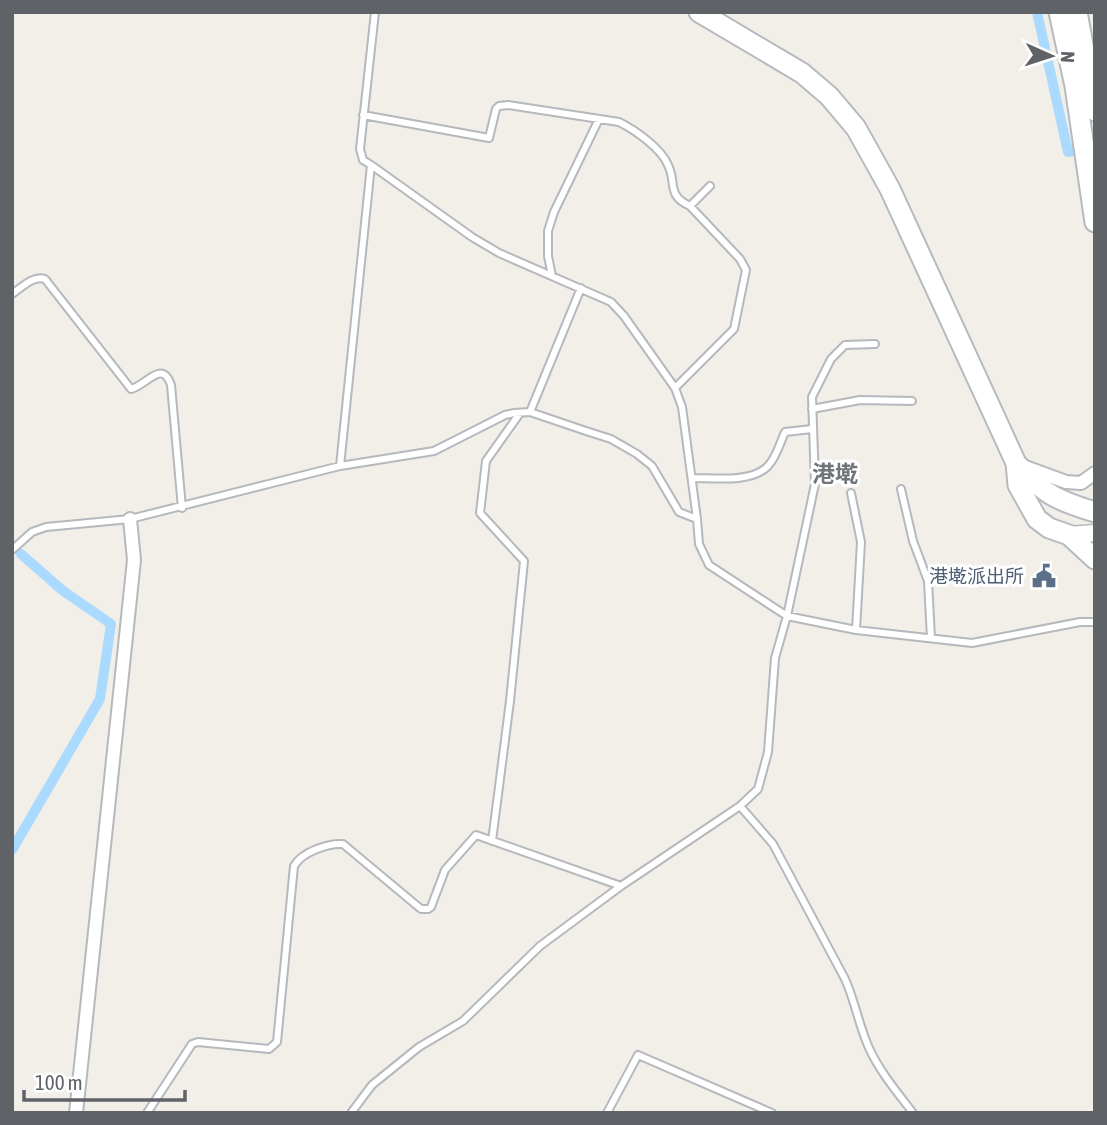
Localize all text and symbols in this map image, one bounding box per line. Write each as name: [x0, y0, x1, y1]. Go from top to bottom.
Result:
north arrow: [1016, 21, 1086, 91]
text: N: [1057, 51, 1079, 63]
district label: 港墘: [812, 461, 858, 487]
public building icon: 港墘派出所: [1030, 562, 1058, 590]
place label: 港墘派出所: [929, 565, 1024, 587]
scale bar: [24, 1058, 186, 1102]
text: 100 m: [35, 1070, 83, 1094]

